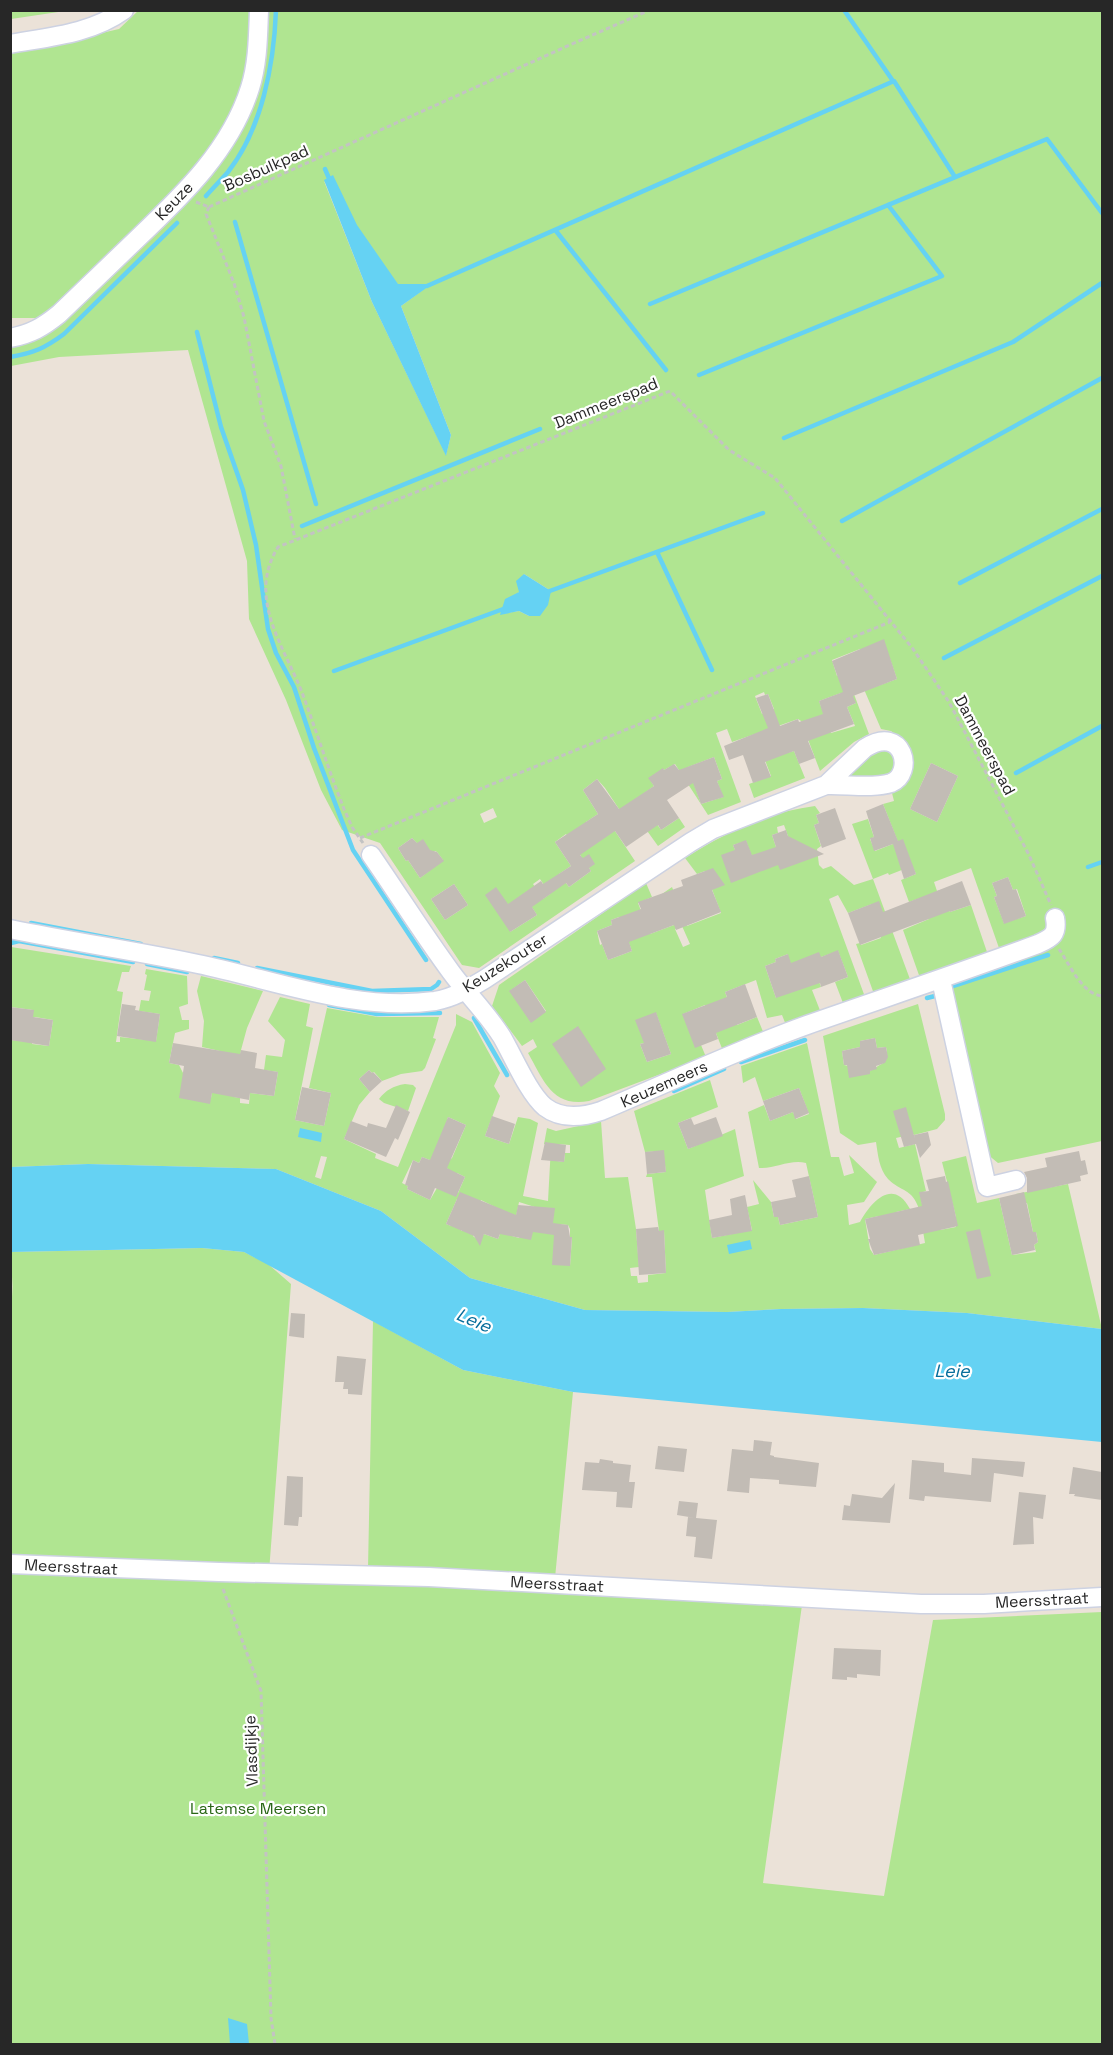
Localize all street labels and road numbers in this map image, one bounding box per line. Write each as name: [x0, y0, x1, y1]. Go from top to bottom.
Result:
street label: Bosbulkpad: [220, 140, 312, 196]
street label: Keuze: [150, 177, 198, 225]
street label: Dammeerspad: [551, 373, 661, 433]
street label: Dammeerspad: [950, 691, 1020, 799]
street label: Keuzekouter: [458, 928, 552, 998]
street label: Keuzemeers: [617, 1055, 711, 1113]
street label: Meersstraat: [24, 1554, 118, 1580]
street label: Meersstraat: [510, 1571, 604, 1597]
street label: Meersstraat: [995, 1587, 1089, 1613]
street label: Vlasdijkje: [239, 1715, 263, 1787]

